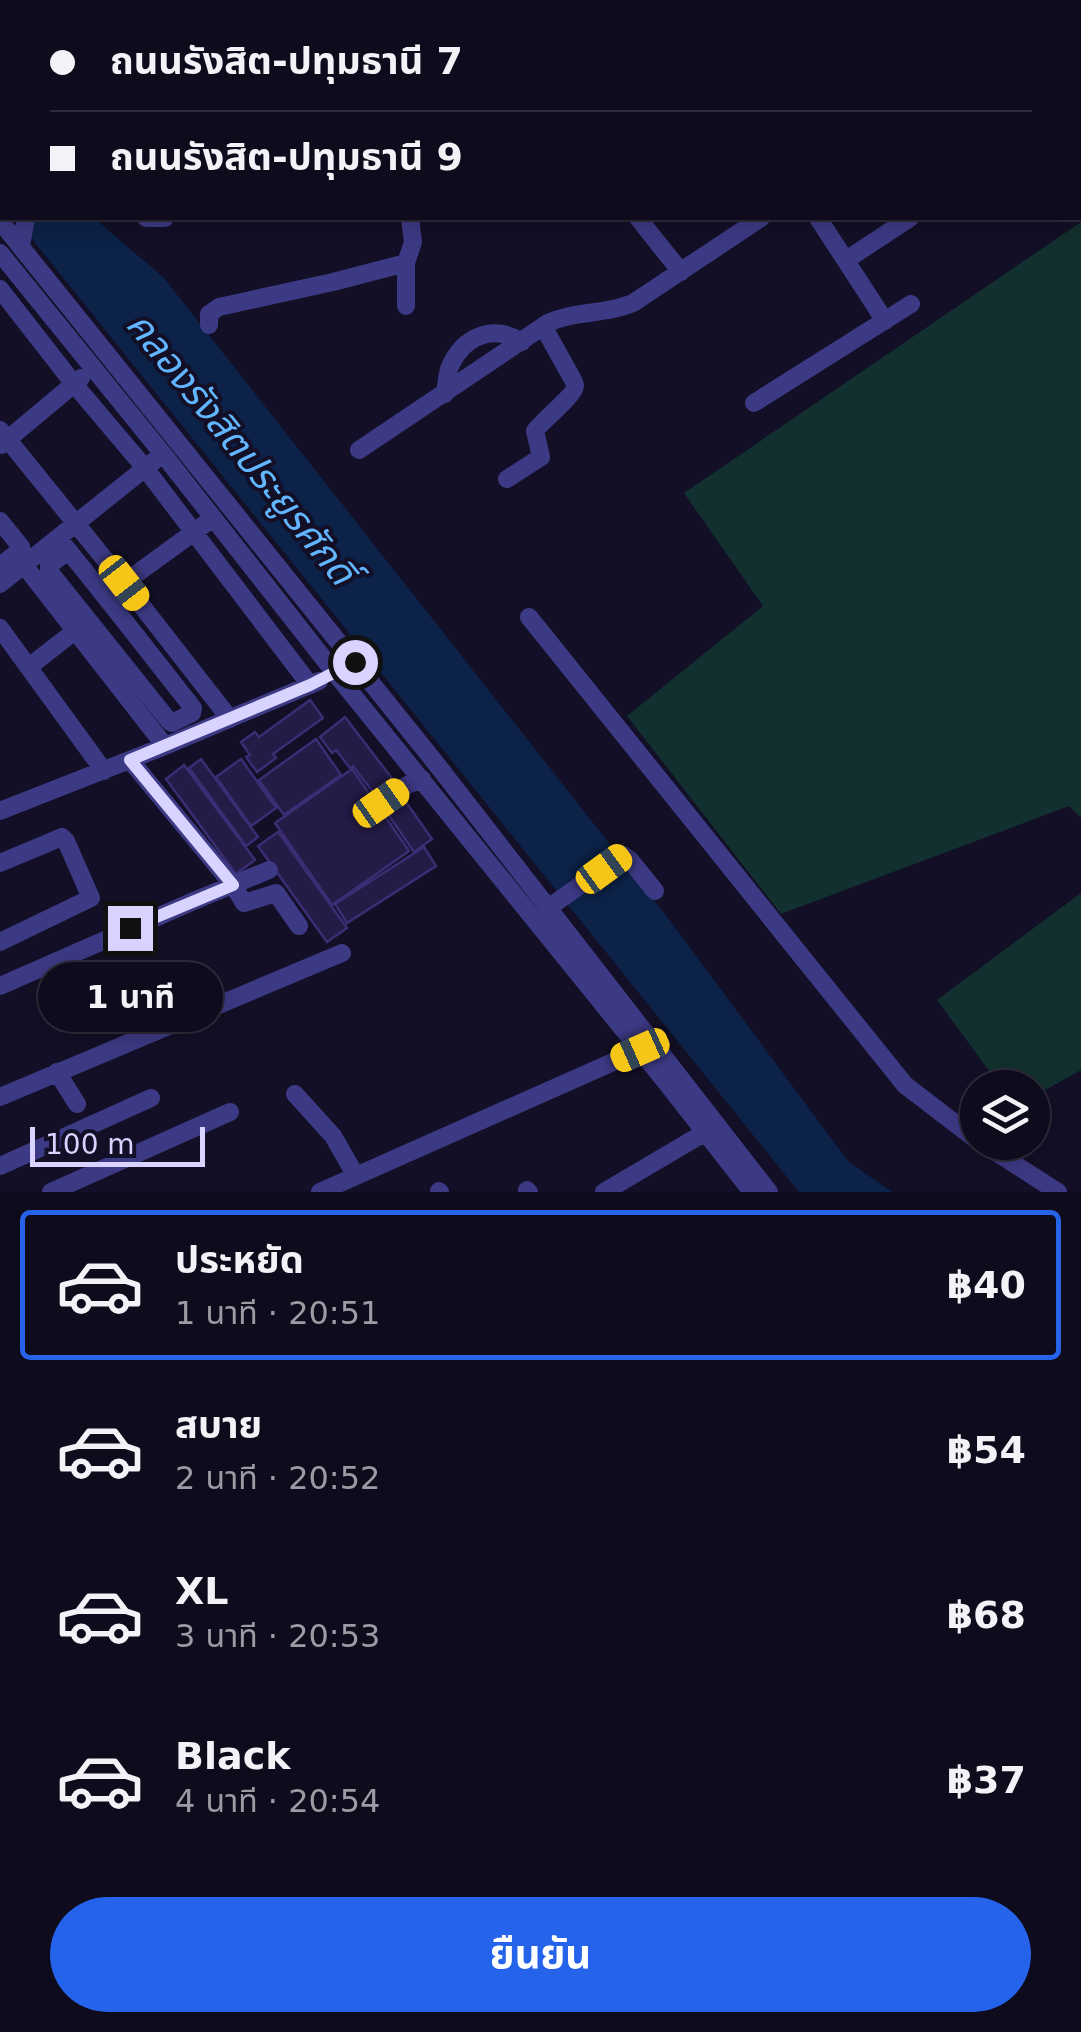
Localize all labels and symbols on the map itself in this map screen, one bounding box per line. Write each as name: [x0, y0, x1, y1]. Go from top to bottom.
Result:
water label: คลองรังสิตประยูรศักดิ์: [116, 303, 370, 601]
car: [94, 550, 154, 616]
route start: [333, 640, 378, 685]
car: [348, 774, 414, 832]
car: [571, 839, 637, 899]
route end: [108, 906, 153, 951]
callout: 1 นาที: [38, 963, 222, 1033]
car: [606, 1024, 674, 1076]
scale bar: [30, 1122, 205, 1166]

